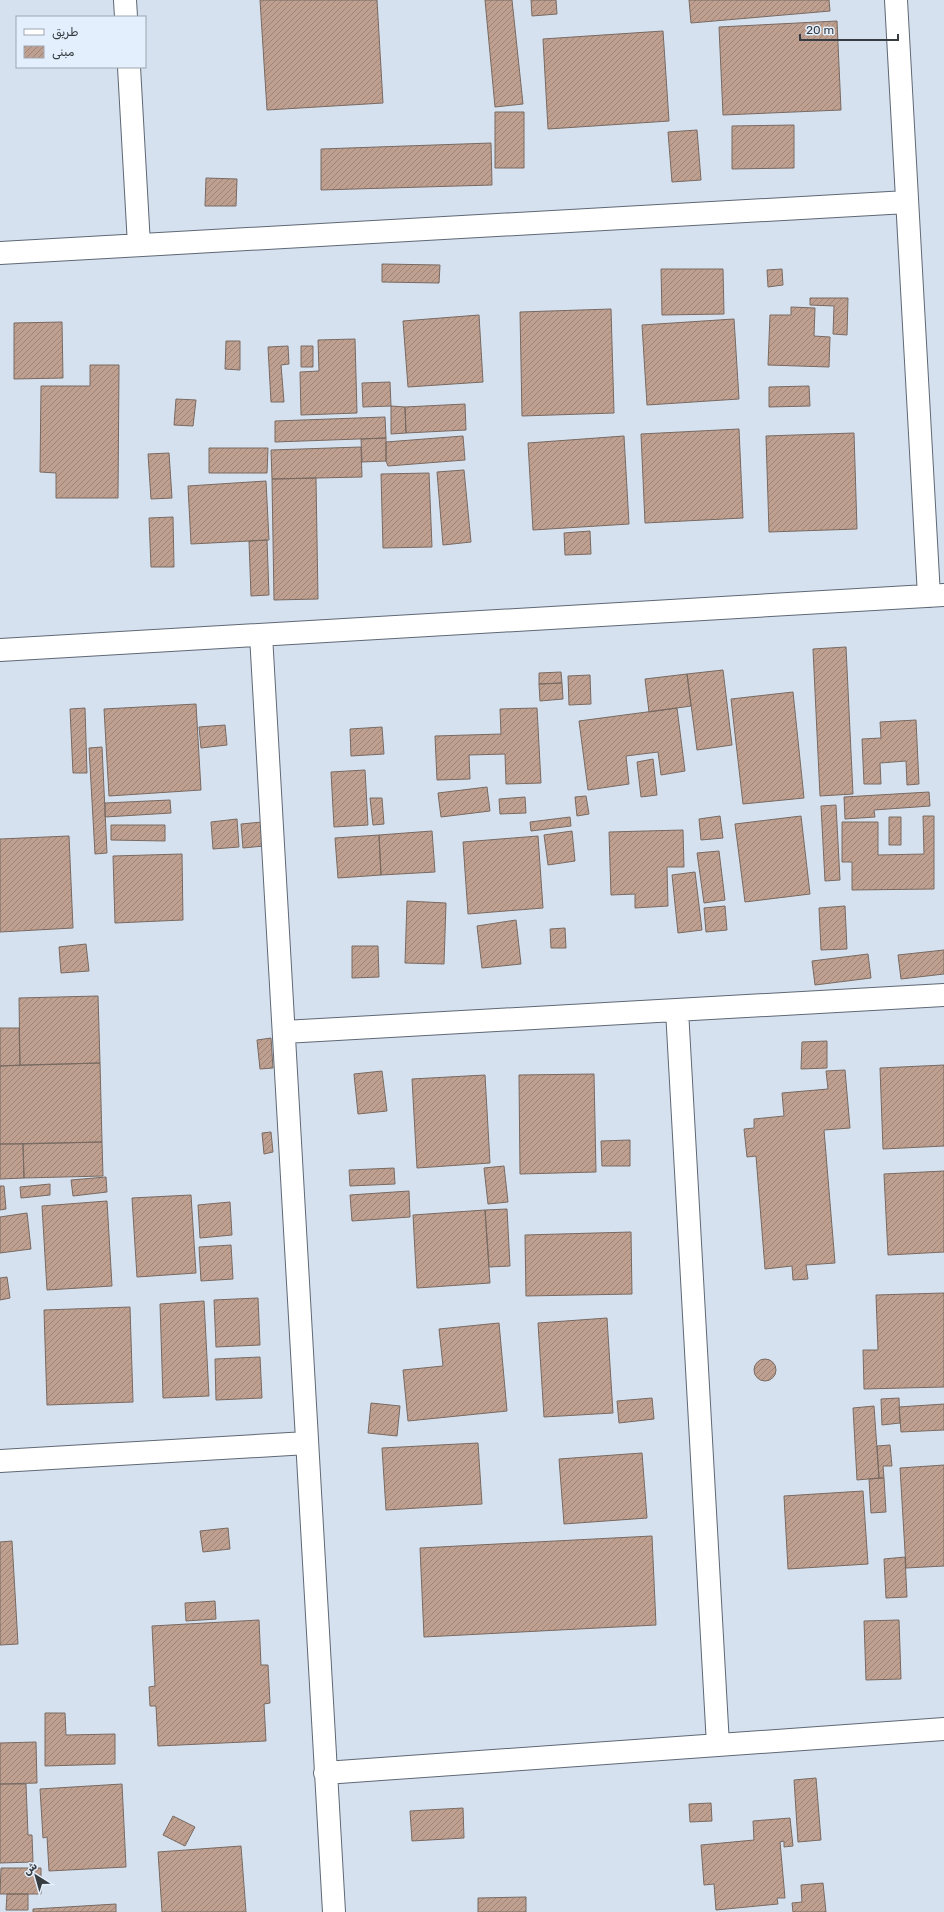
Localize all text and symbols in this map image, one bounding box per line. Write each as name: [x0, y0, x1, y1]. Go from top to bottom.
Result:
legend: [16, 16, 146, 68]
scale bar: [800, 16, 898, 42]
text: 20 m: [806, 23, 834, 37]
text: طريق: [52, 25, 78, 40]
text: مبنى: [52, 45, 75, 60]
north arrow: [16, 1856, 56, 1896]
text: ش: [21, 1859, 40, 1878]

